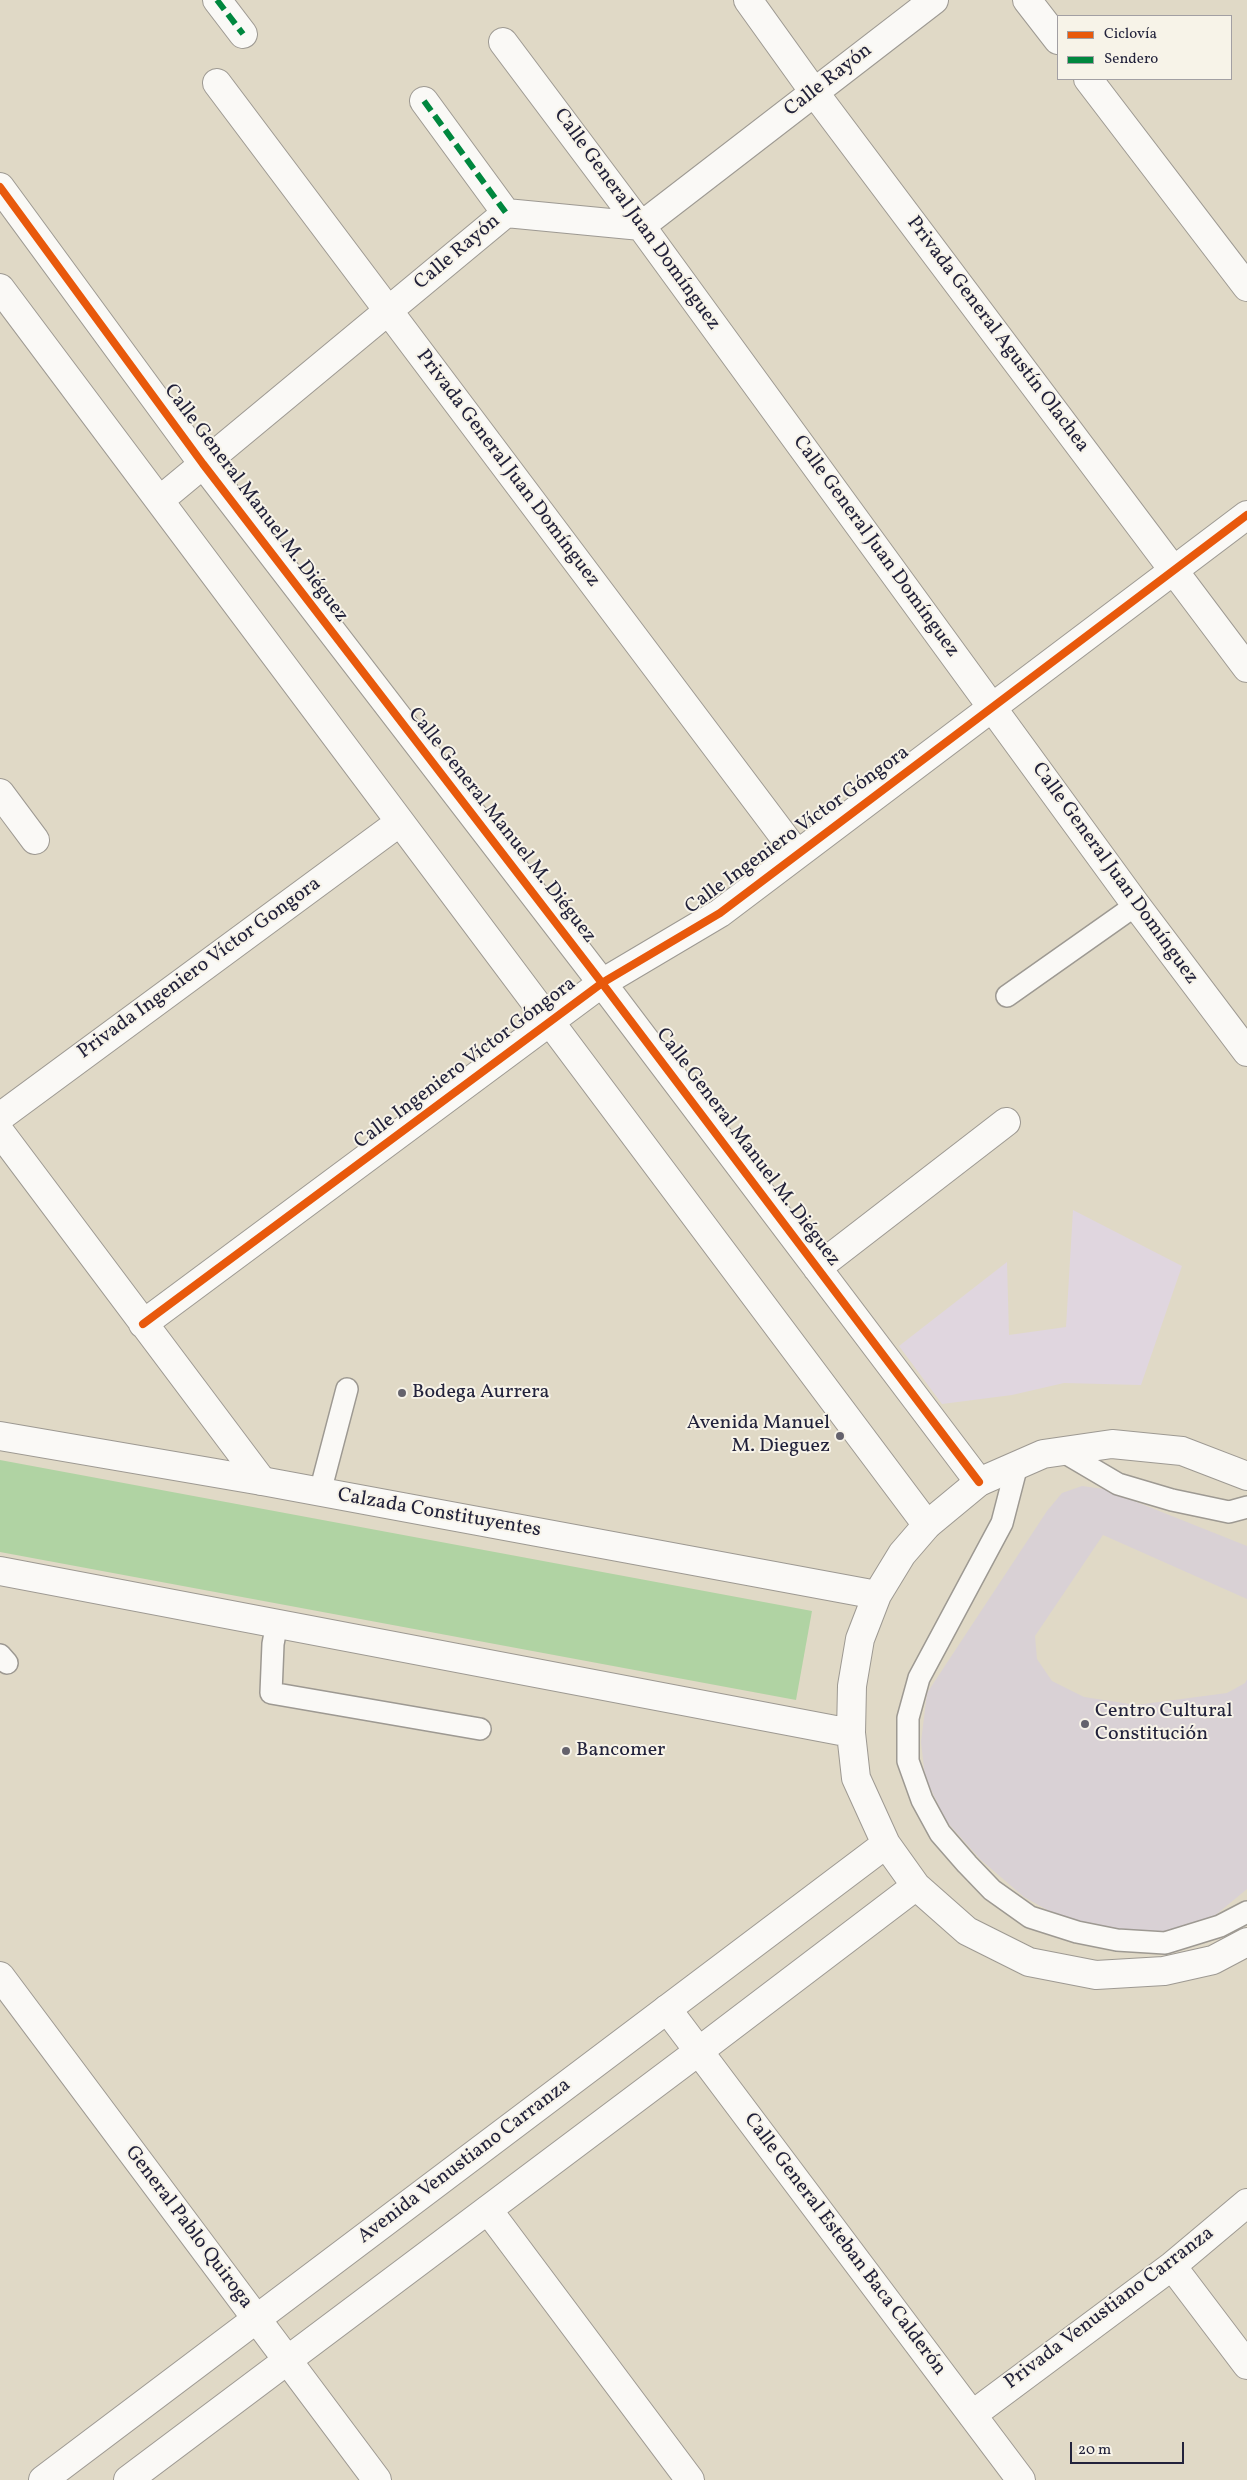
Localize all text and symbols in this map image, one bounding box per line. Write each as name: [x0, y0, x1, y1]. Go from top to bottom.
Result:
legend: [1057, 15, 1232, 80]
text: Ciclovía: [1104, 24, 1157, 45]
street label: Calle Rayón: [780, 39, 878, 123]
text: Sendero: [1104, 49, 1158, 70]
street label: Calle General Juan Domínguez: [548, 105, 724, 335]
street label: Calle Rayón: [410, 210, 506, 296]
street label: Privada General Agustín Olachea: [900, 212, 1094, 458]
street label: Privada General Juan Domínguez: [410, 345, 604, 593]
street label: Calle General Manuel M. Diéguez: [158, 380, 352, 628]
street label: Calle General Juan Domínguez: [787, 432, 963, 662]
street label: Calle General Manuel M. Diéguez: [402, 704, 600, 948]
street label: Calle Ingeniero Víctor Góngora: [681, 742, 915, 920]
street label: Calle General Juan Domínguez: [1026, 759, 1202, 989]
street label: Privada Ingeniero Víctor Gongora: [74, 873, 326, 1065]
street label: Calle Ingeniero Víctor Góngora: [350, 973, 582, 1155]
street label: Calle General Manuel M. Diéguez: [650, 1024, 844, 1272]
place label: Bodega Aurrera: [412, 1381, 550, 1405]
marker: Bodega Aurrera: [396, 1387, 408, 1399]
place label: Avenida Manuel M. Dieguez: [687, 1412, 830, 1459]
marker: Avenida Manuel M. Dieguez: [834, 1430, 846, 1442]
street label: Calzada Constituyentes: [335, 1484, 543, 1544]
place label: Centro Cultural Constitución: [1095, 1700, 1232, 1747]
marker: Centro Cultural Constitución: [1079, 1718, 1091, 1730]
place label: Bancomer: [576, 1739, 665, 1763]
marker: Bancomer: [560, 1745, 572, 1757]
street label: Avenida Venustiano Carranza: [354, 2074, 576, 2250]
street label: Calle General Esteban Baca Calderón: [738, 2109, 950, 2381]
street label: General Pablo Quiroga: [119, 2142, 257, 2314]
street label: Privada Venustiano Carranza: [1001, 2222, 1219, 2396]
scale bar: [1072, 2432, 1186, 2464]
text: 20 m: [1078, 2440, 1111, 2461]

